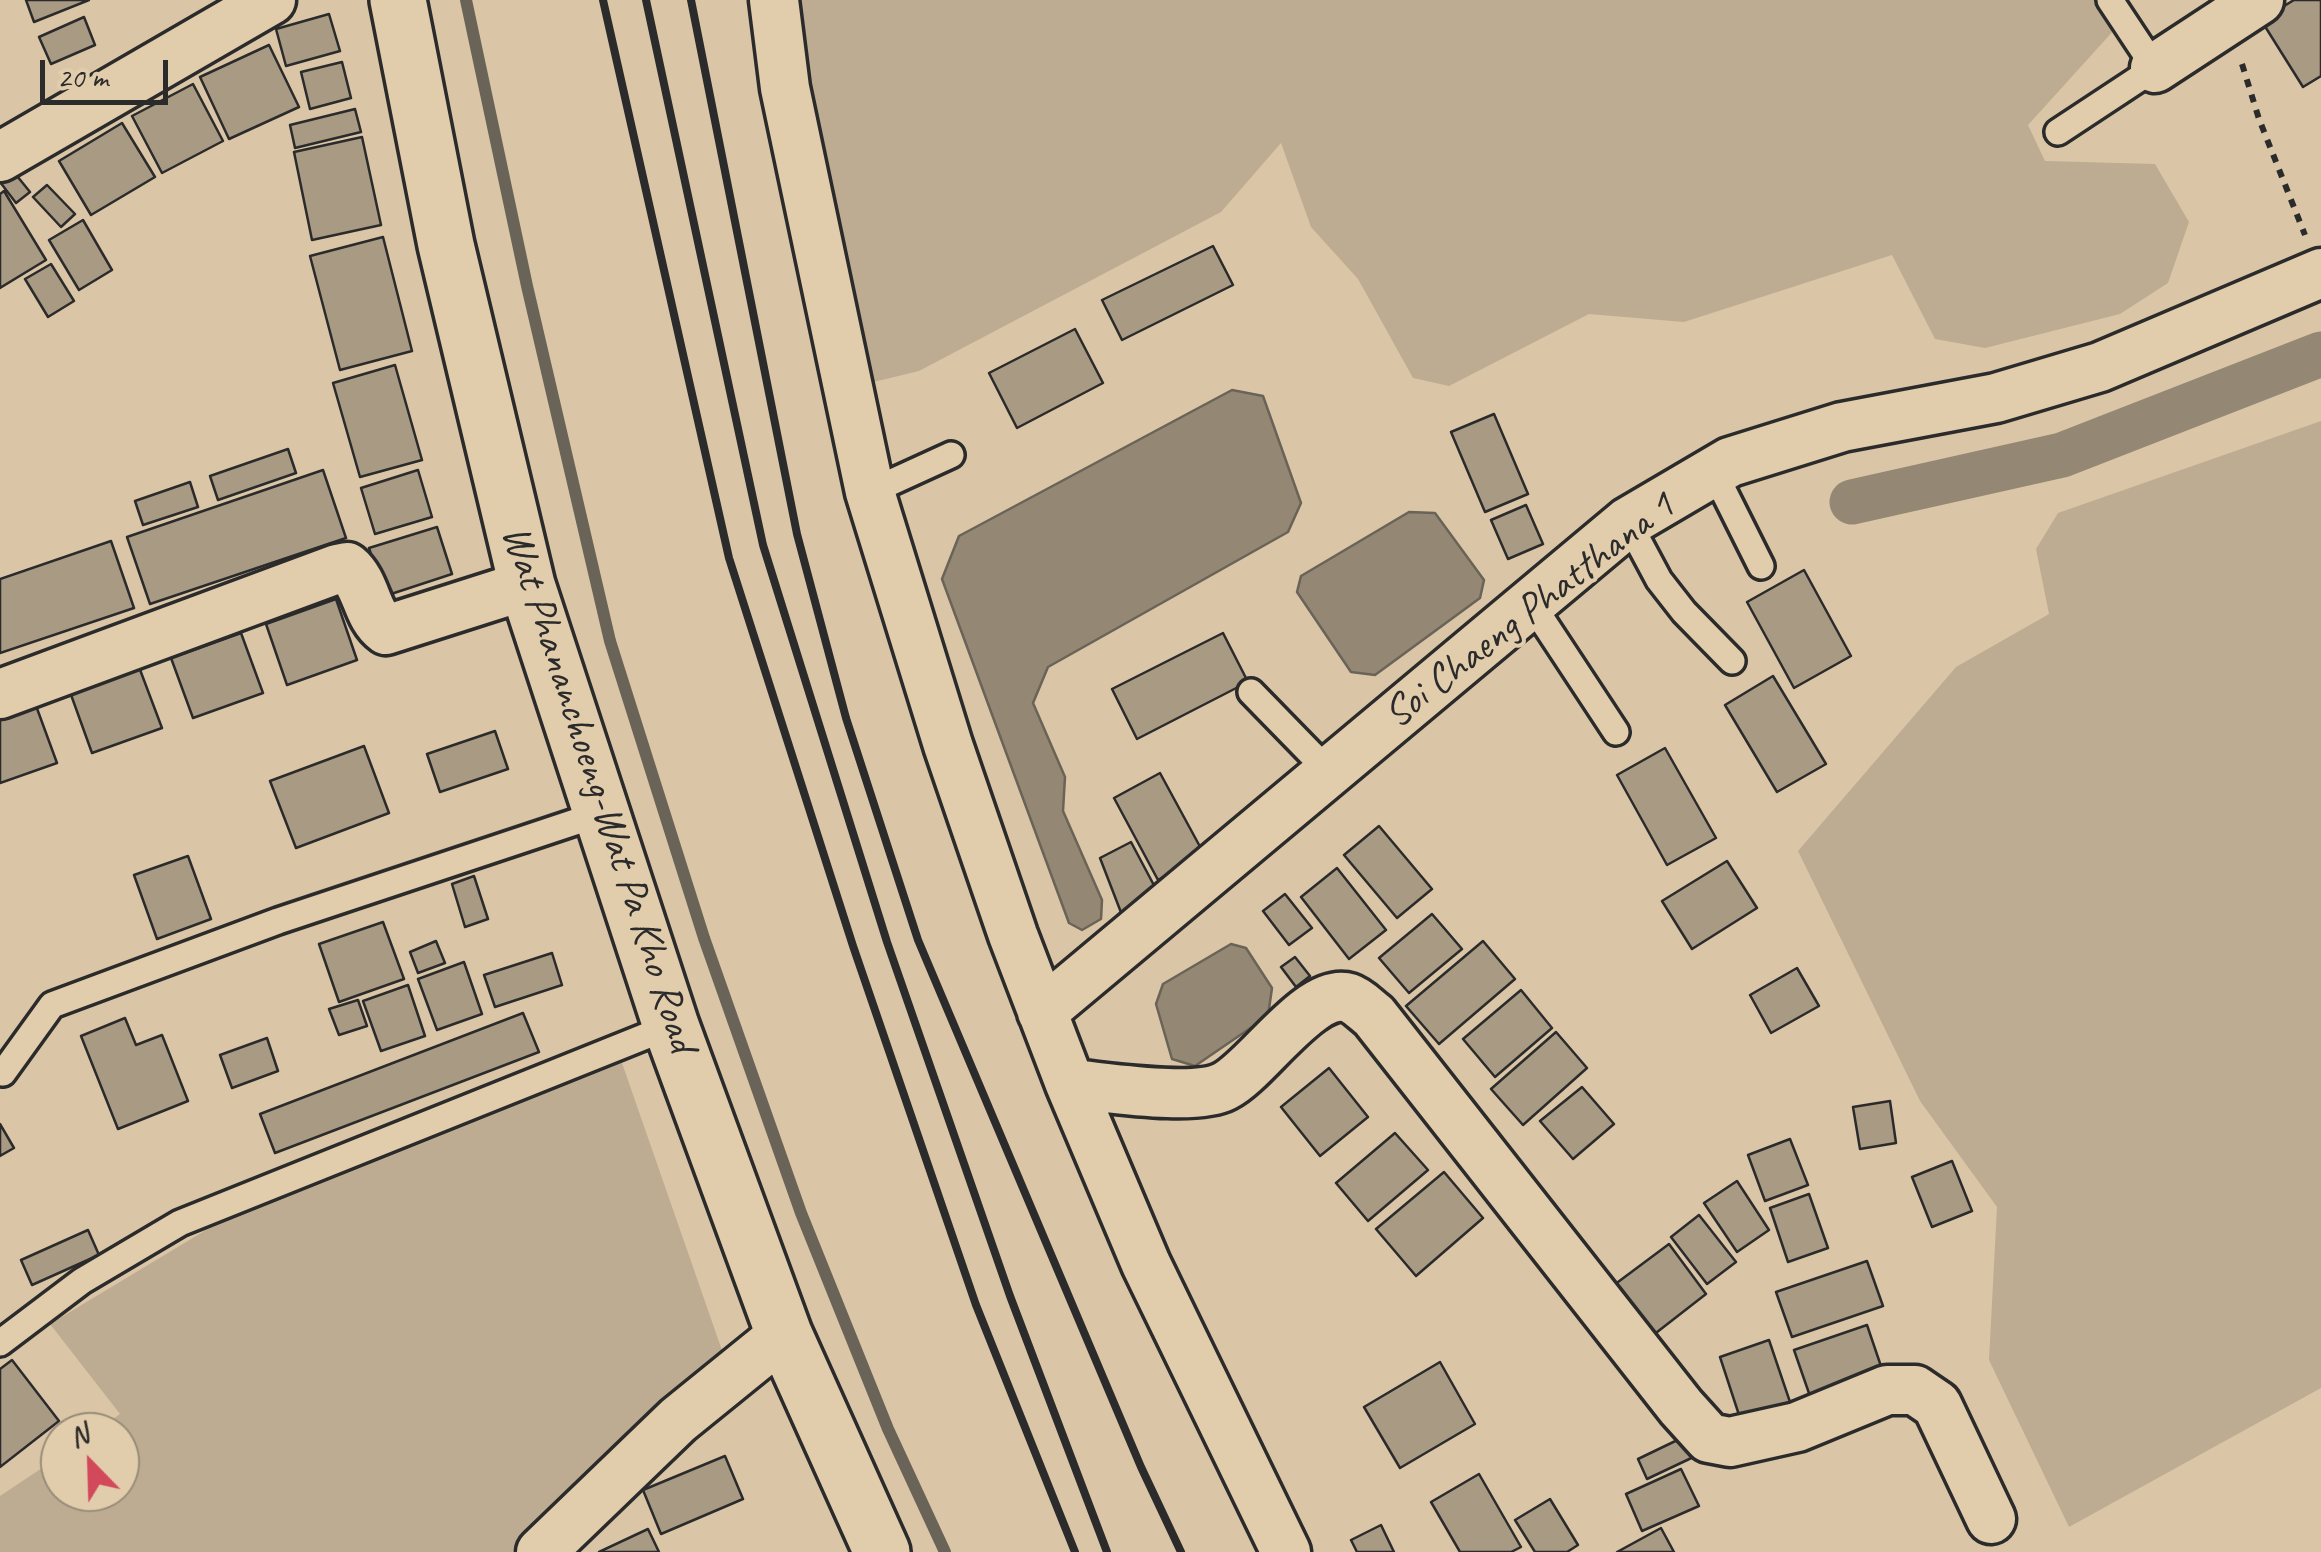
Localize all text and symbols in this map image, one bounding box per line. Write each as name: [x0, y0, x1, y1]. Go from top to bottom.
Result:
scale bar: [45, 40, 172, 102]
text: 20 m: [57, 58, 108, 96]
street label: Soi Chaeng Phatthana 1: [1375, 482, 1685, 740]
street label: Wat Phananchoeng-Wat Pa Kho Road: [489, 520, 707, 1058]
north arrow: [40, 1412, 140, 1512]
text: N: [64, 1416, 94, 1455]

